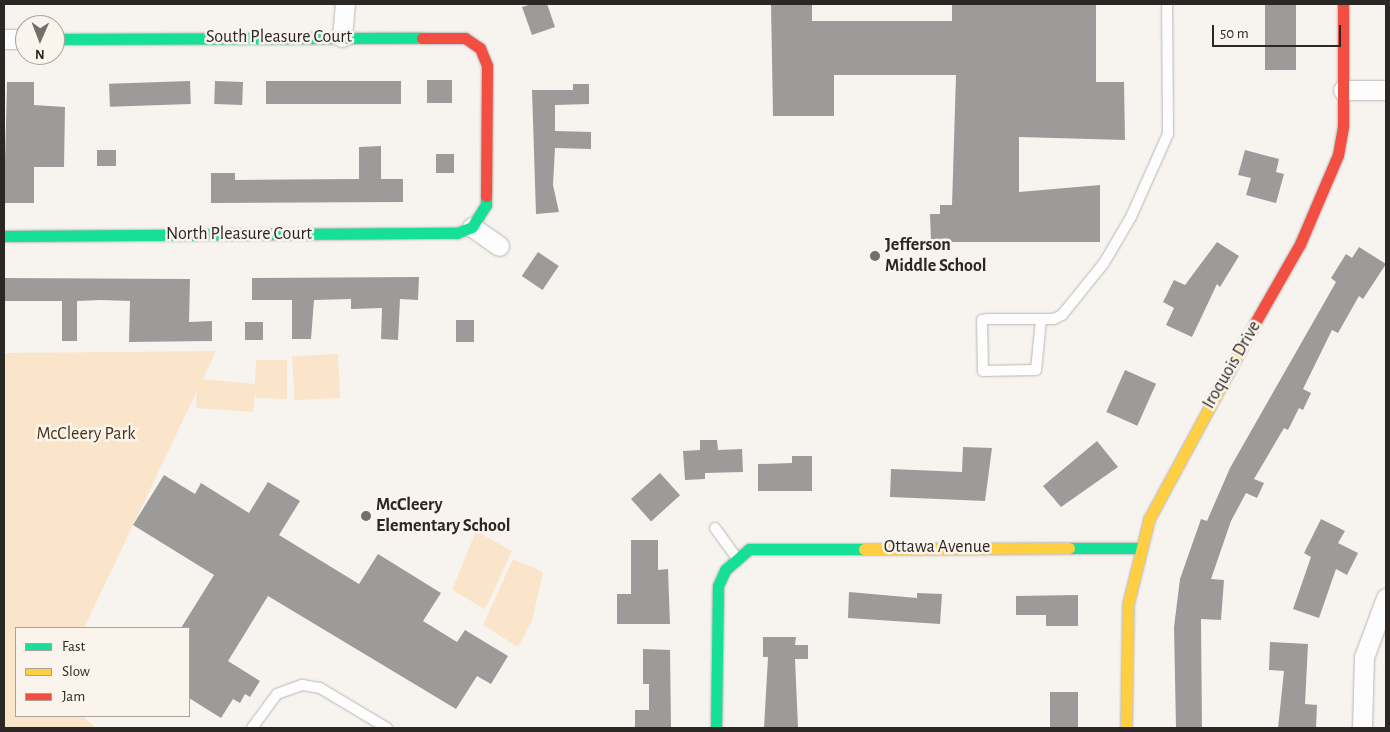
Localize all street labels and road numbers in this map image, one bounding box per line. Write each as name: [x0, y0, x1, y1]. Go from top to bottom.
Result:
street label: South Pleasure Court: [206, 26, 352, 48]
street label: North Pleasure Court: [166, 223, 312, 245]
street label: Iroquois Drive: [1198, 317, 1266, 413]
street label: Ottawa Avenue: [884, 536, 990, 558]

